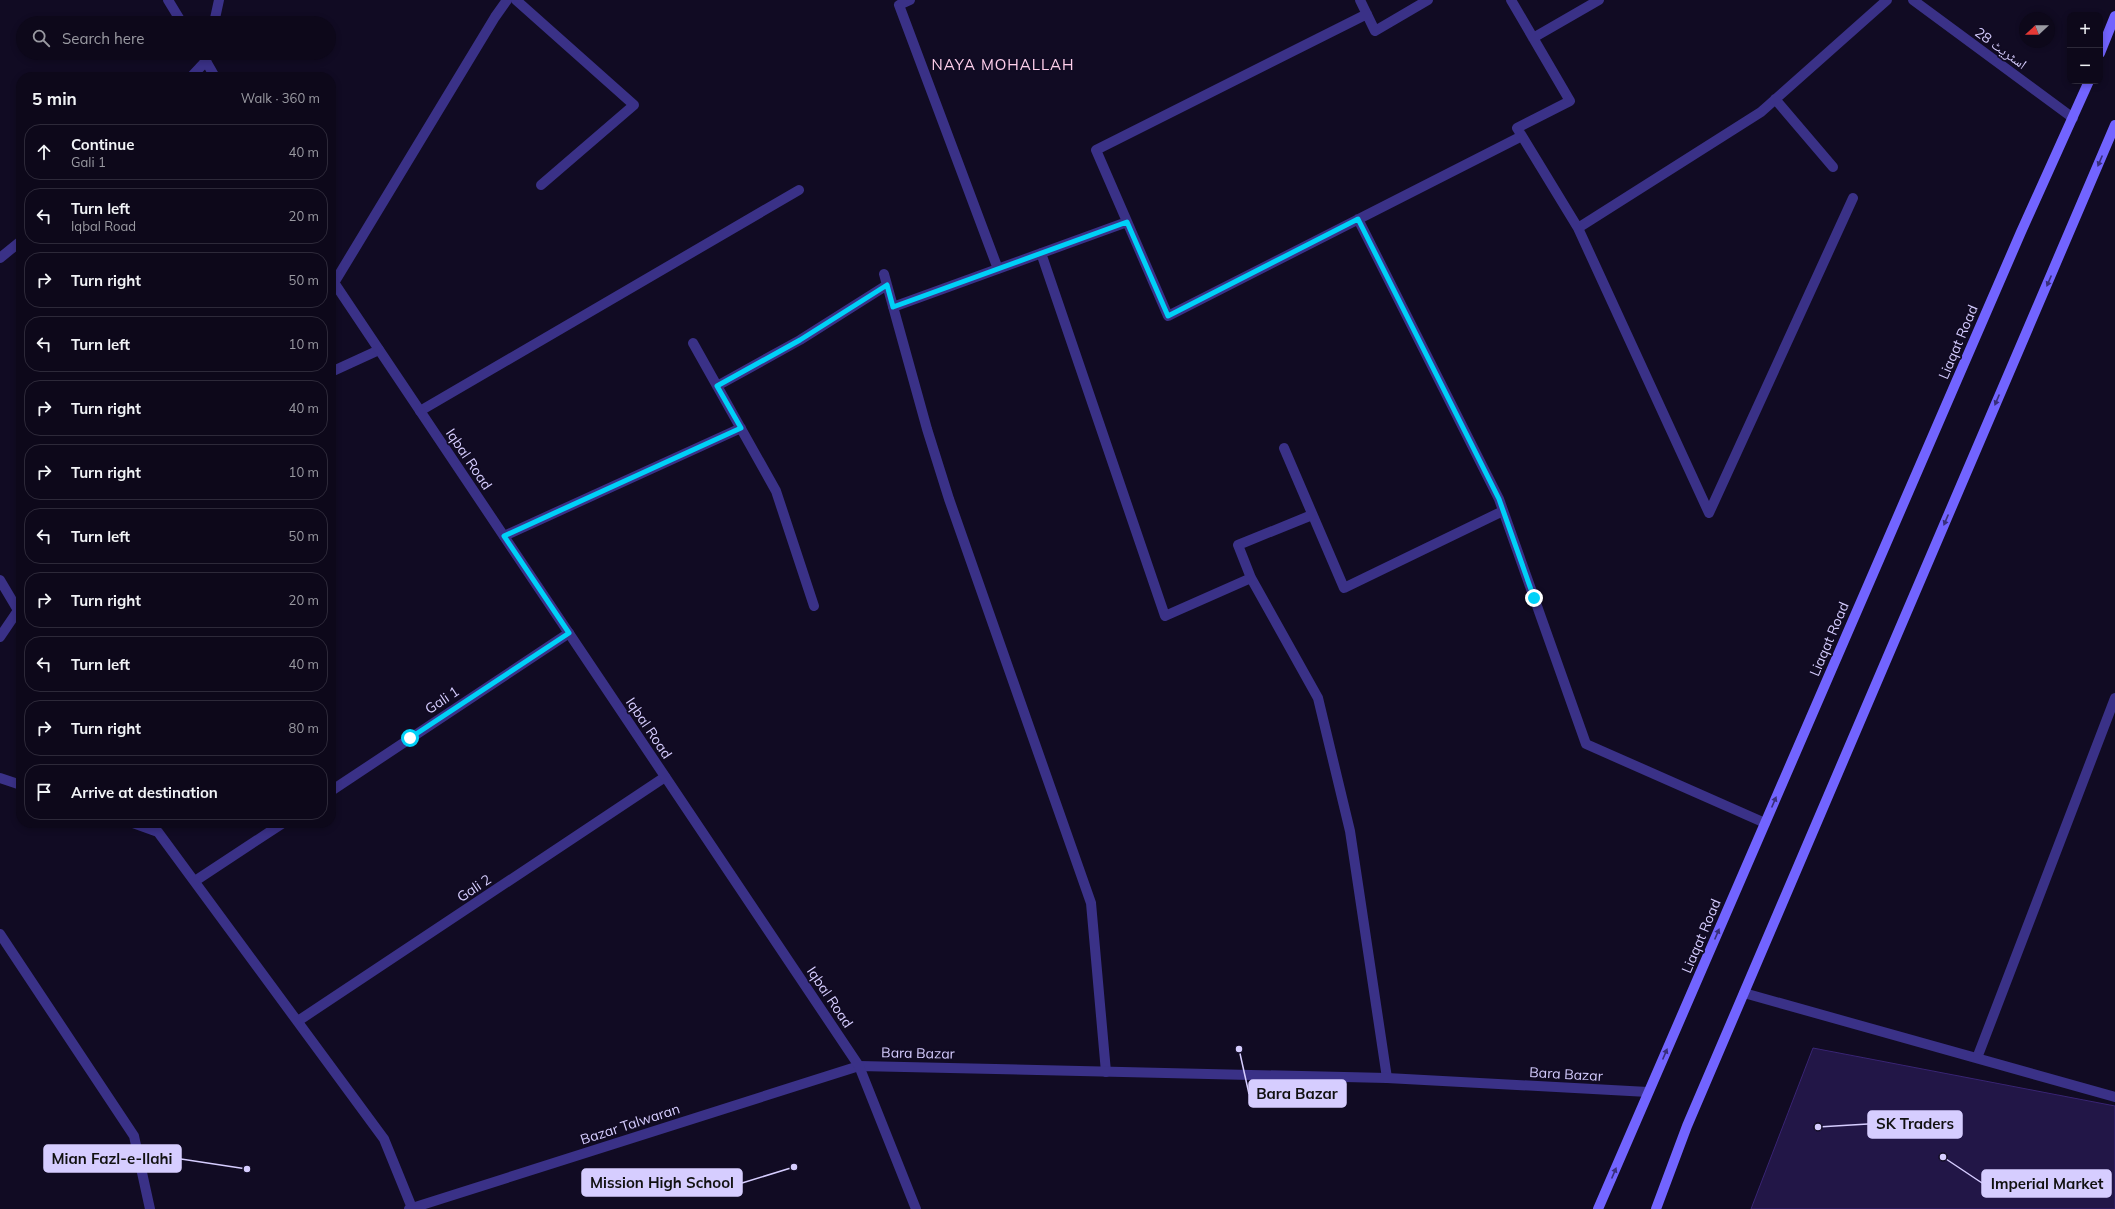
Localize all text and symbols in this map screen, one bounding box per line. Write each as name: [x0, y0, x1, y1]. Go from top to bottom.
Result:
north arrow: [2019, 12, 2055, 48]
map controls: [2067, 12, 2103, 84]
button: +: [2067, 12, 2103, 48]
search box: [16, 16, 336, 60]
street label: اسٹریٹ 28: [1971, 23, 2031, 73]
icon: search: [30, 27, 52, 49]
text: Search here: [62, 29, 144, 48]
button: −: [2067, 48, 2103, 84]
district label: NAYA MOHALLAH: [932, 55, 1074, 74]
text: 5 min: [32, 88, 77, 109]
text: Walk · 360 m: [241, 90, 320, 106]
text: Continue: [71, 135, 134, 154]
icon: ahead: [33, 141, 55, 163]
text: 40 m: [289, 144, 319, 160]
text: Gali 1: [71, 154, 106, 170]
one-way arrow: [2096, 156, 2102, 168]
text: Turn left: [71, 199, 130, 218]
icon: left: [33, 205, 55, 227]
text: 20 m: [289, 208, 319, 224]
text: Iqbal Road: [71, 218, 136, 234]
icon: right: [33, 269, 55, 291]
text: Turn right: [71, 271, 141, 290]
text: 50 m: [289, 272, 319, 288]
one-way arrow: [2045, 275, 2051, 287]
street label: Liaqat Road: [1934, 302, 1982, 382]
icon: left: [33, 333, 55, 355]
text: Turn left: [71, 335, 130, 354]
text: 10 m: [289, 336, 319, 352]
one-way arrow: [1994, 395, 2000, 407]
icon: right: [33, 397, 55, 419]
text: Turn right: [71, 399, 141, 418]
text: 40 m: [289, 400, 319, 416]
street label: Iqbal Road: [442, 425, 496, 493]
icon: right: [33, 461, 55, 483]
text: Turn right: [71, 463, 141, 482]
text: 10 m: [289, 464, 319, 480]
one-way arrow: [1943, 514, 1949, 526]
icon: left: [33, 525, 55, 547]
text: Turn left: [71, 527, 130, 546]
text: 50 m: [289, 528, 319, 544]
icon: right: [33, 589, 55, 611]
route end: [1525, 589, 1543, 607]
text: Turn right: [71, 591, 141, 610]
text: 20 m: [289, 592, 319, 608]
street label: Liaqat Road: [1805, 599, 1853, 679]
icon: left: [33, 653, 55, 675]
text: Turn left: [71, 655, 130, 674]
text: 40 m: [289, 656, 319, 672]
street label: Gali 1: [421, 682, 463, 718]
street label: Iqbal Road: [622, 694, 676, 762]
icon: right: [33, 717, 55, 739]
text: Turn right: [71, 719, 141, 738]
text: 80 m: [289, 720, 319, 736]
route start: [401, 729, 419, 747]
icon: arrive: [33, 781, 55, 803]
text: Arrive at destination: [71, 783, 218, 802]
one-way arrow: [1771, 797, 1777, 808]
street label: Gali 2: [453, 870, 495, 906]
street label: Liaqat Road: [1677, 896, 1725, 976]
one-way arrow: [1714, 928, 1720, 940]
street label: Iqbal Road: [803, 963, 857, 1031]
street label: Bara Bazar: [881, 1043, 956, 1063]
one-way arrow: [1662, 1048, 1668, 1059]
street label: Bara Bazar: [1529, 1063, 1604, 1085]
callout: Bara Bazar: [1249, 1080, 1346, 1107]
text: Bara Bazar: [1256, 1084, 1338, 1103]
street label: Bazar Talwaran: [578, 1099, 682, 1149]
callout: SK Traders: [1868, 1111, 1962, 1138]
text: SK Traders: [1876, 1114, 1954, 1133]
callout: Mian Fazl-e-Ilahi: [44, 1145, 181, 1172]
text: Mian Fazl-e-Ilahi: [51, 1149, 173, 1168]
one-way arrow: [1611, 1167, 1617, 1179]
callout: Mission High School: [582, 1169, 742, 1196]
callout: Imperial Market: [1982, 1170, 2111, 1197]
text: Mission High School: [590, 1173, 734, 1192]
text: Imperial Market: [1991, 1174, 2104, 1193]

